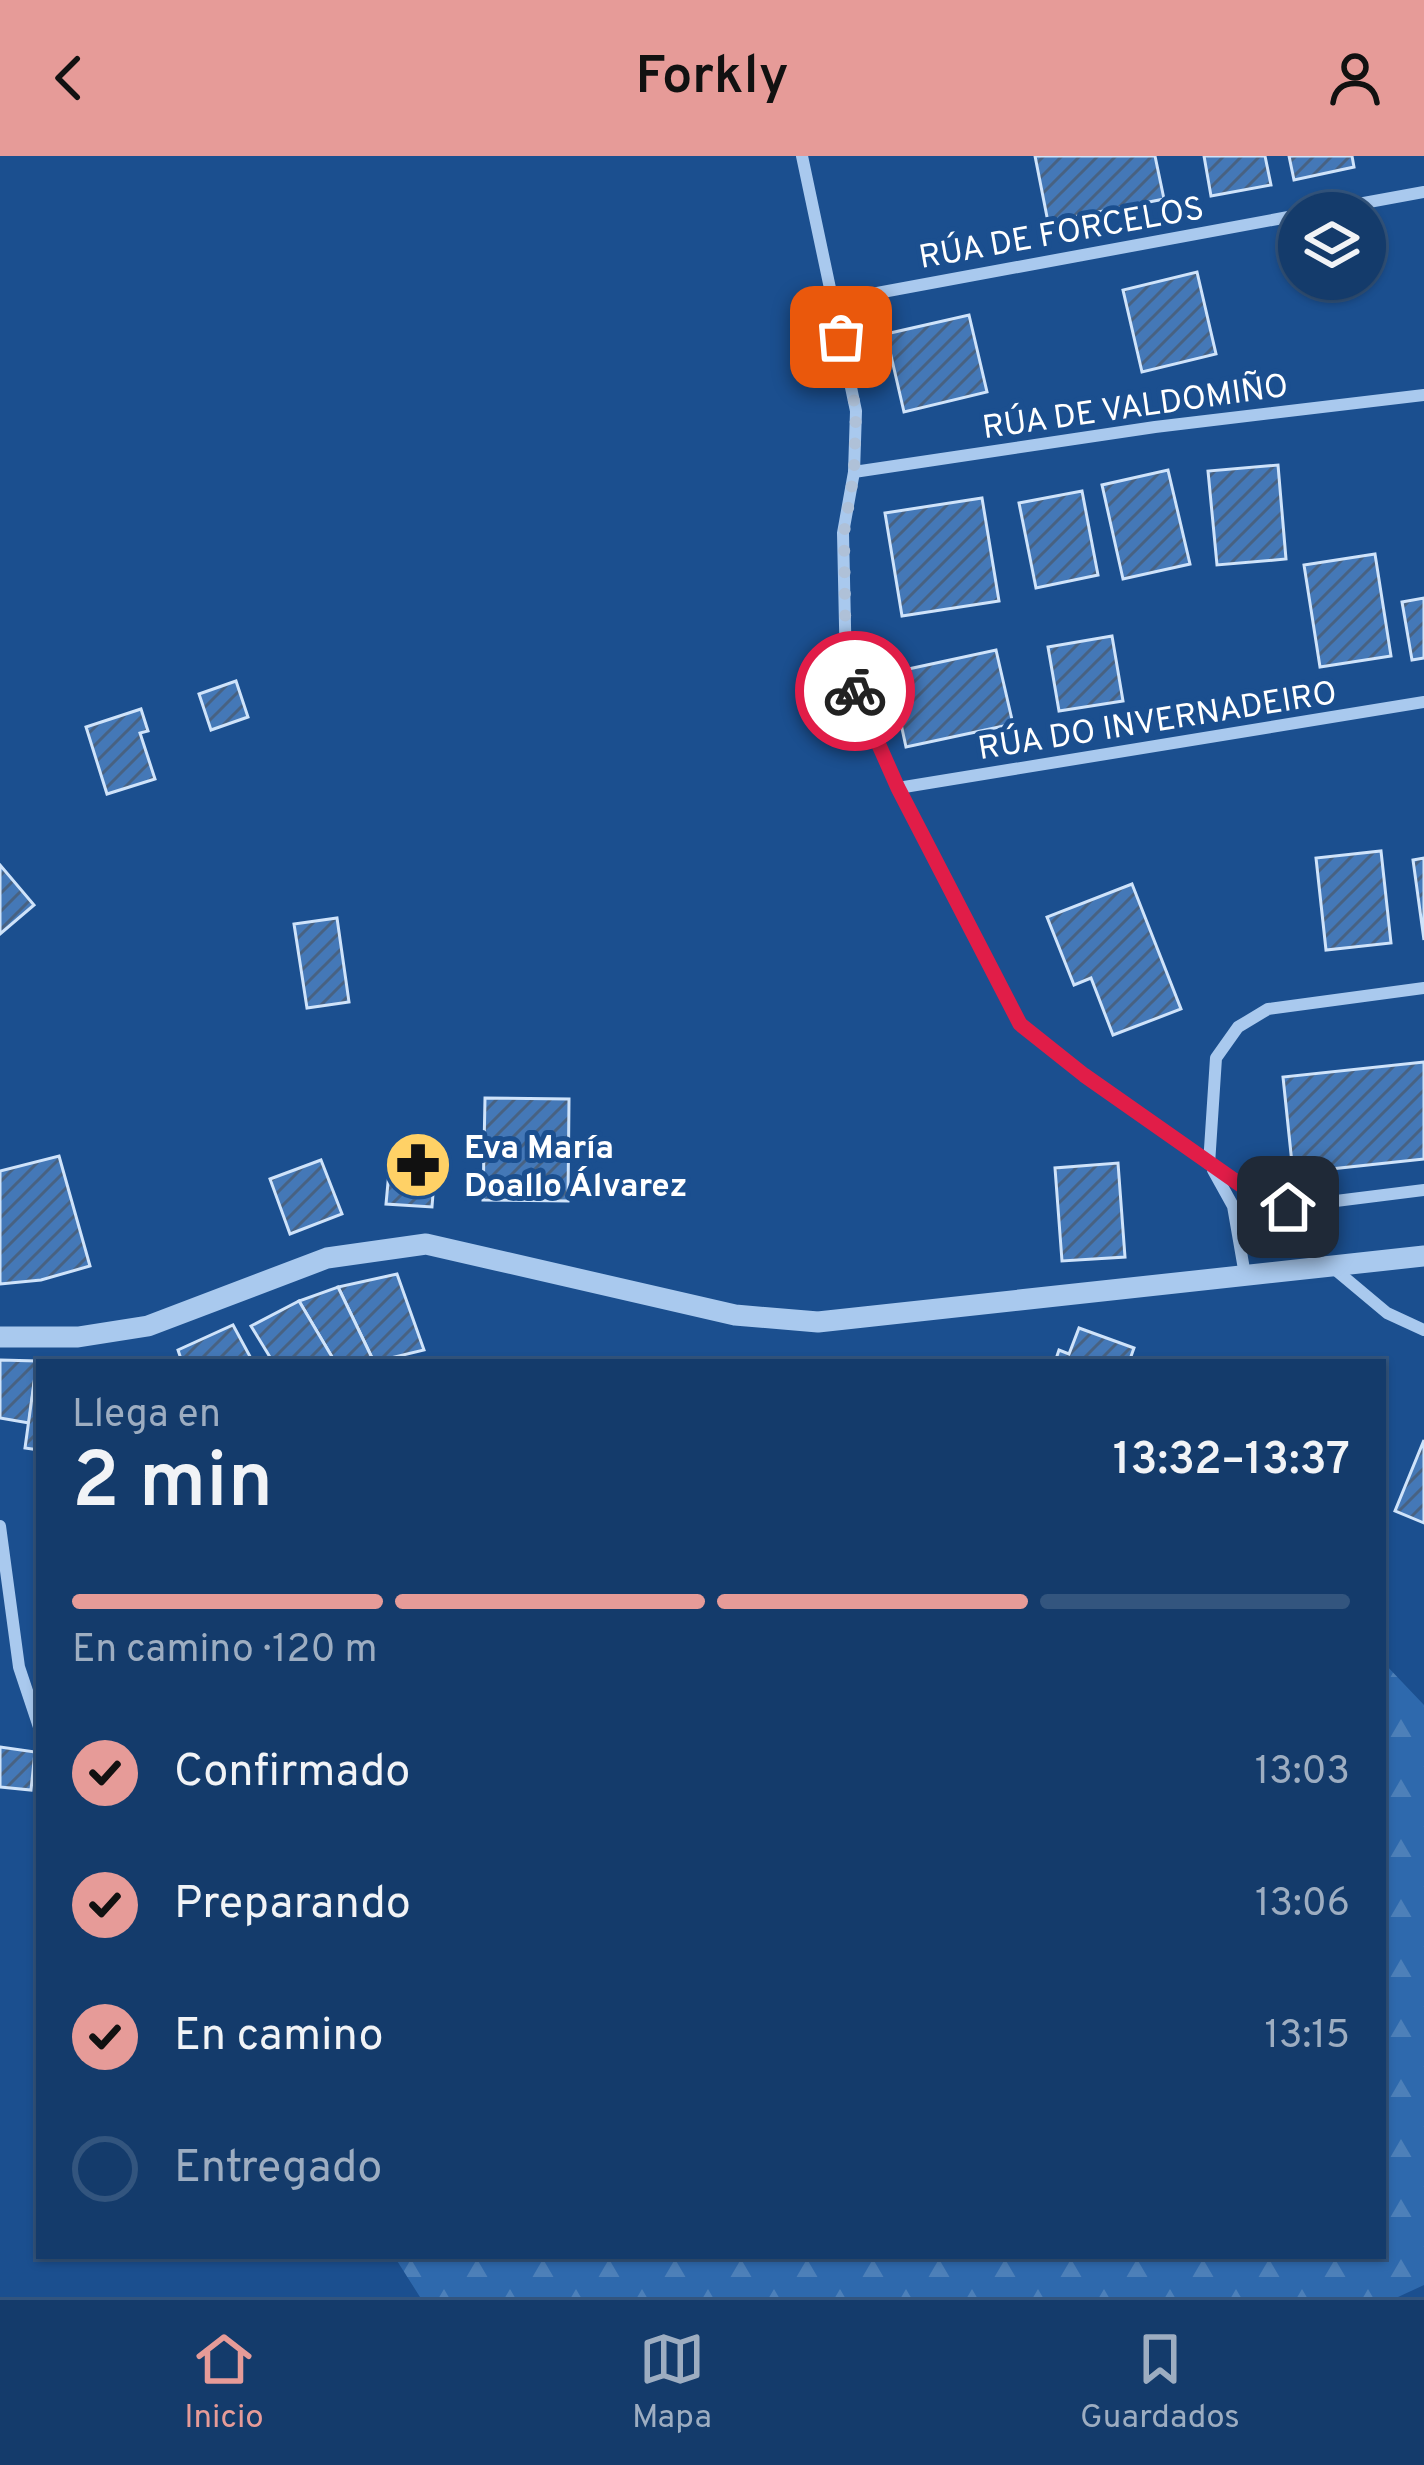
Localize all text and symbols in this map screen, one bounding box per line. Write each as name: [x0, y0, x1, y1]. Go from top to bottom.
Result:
text: Forkly: [635, 44, 789, 113]
icon: back: [36, 45, 102, 111]
icon: person: [1322, 45, 1388, 111]
street label: RÚA DE FORCELOS: [916, 187, 1208, 281]
map controls: [1278, 192, 1386, 300]
button: layers: [1278, 192, 1386, 300]
pin: [790, 286, 892, 388]
icon: bag: [808, 304, 874, 370]
street label: RÚA DE VALDOMIÑO: [980, 365, 1291, 451]
courier: [795, 631, 915, 751]
icon: bike: [822, 658, 888, 724]
street label: RÚA DO INVERNADEIRO: [975, 672, 1340, 772]
place label: Eva María Doallo Álvarez: [464, 1129, 687, 1209]
pharmacy icon: Eva María Doallo Álvarez: [383, 1130, 453, 1200]
pin: [1237, 1156, 1339, 1258]
icon: home: [1255, 1174, 1321, 1240]
text: Llega en: [72, 1392, 221, 1441]
text: 13:32–13:37: [1113, 1433, 1350, 1490]
text: 2 min: [72, 1436, 273, 1535]
text: En camino · 120 m: [72, 1627, 378, 1676]
icon: check: [72, 1740, 138, 1806]
text: Confirmado: [174, 1745, 410, 1802]
text: 13:03: [1255, 1749, 1350, 1798]
icon: check: [72, 1872, 138, 1938]
text: Preparando: [174, 1877, 411, 1934]
text: 13:06: [1255, 1881, 1350, 1930]
icon: check: [72, 2004, 138, 2070]
text: En camino: [174, 2009, 384, 2066]
text: 13:15: [1264, 2013, 1350, 2062]
text: Entregado: [174, 2141, 382, 2198]
tab: Inicio: [184, 2326, 264, 2440]
tab: Mapa: [632, 2326, 712, 2440]
tab: Guardados: [1080, 2326, 1240, 2440]

